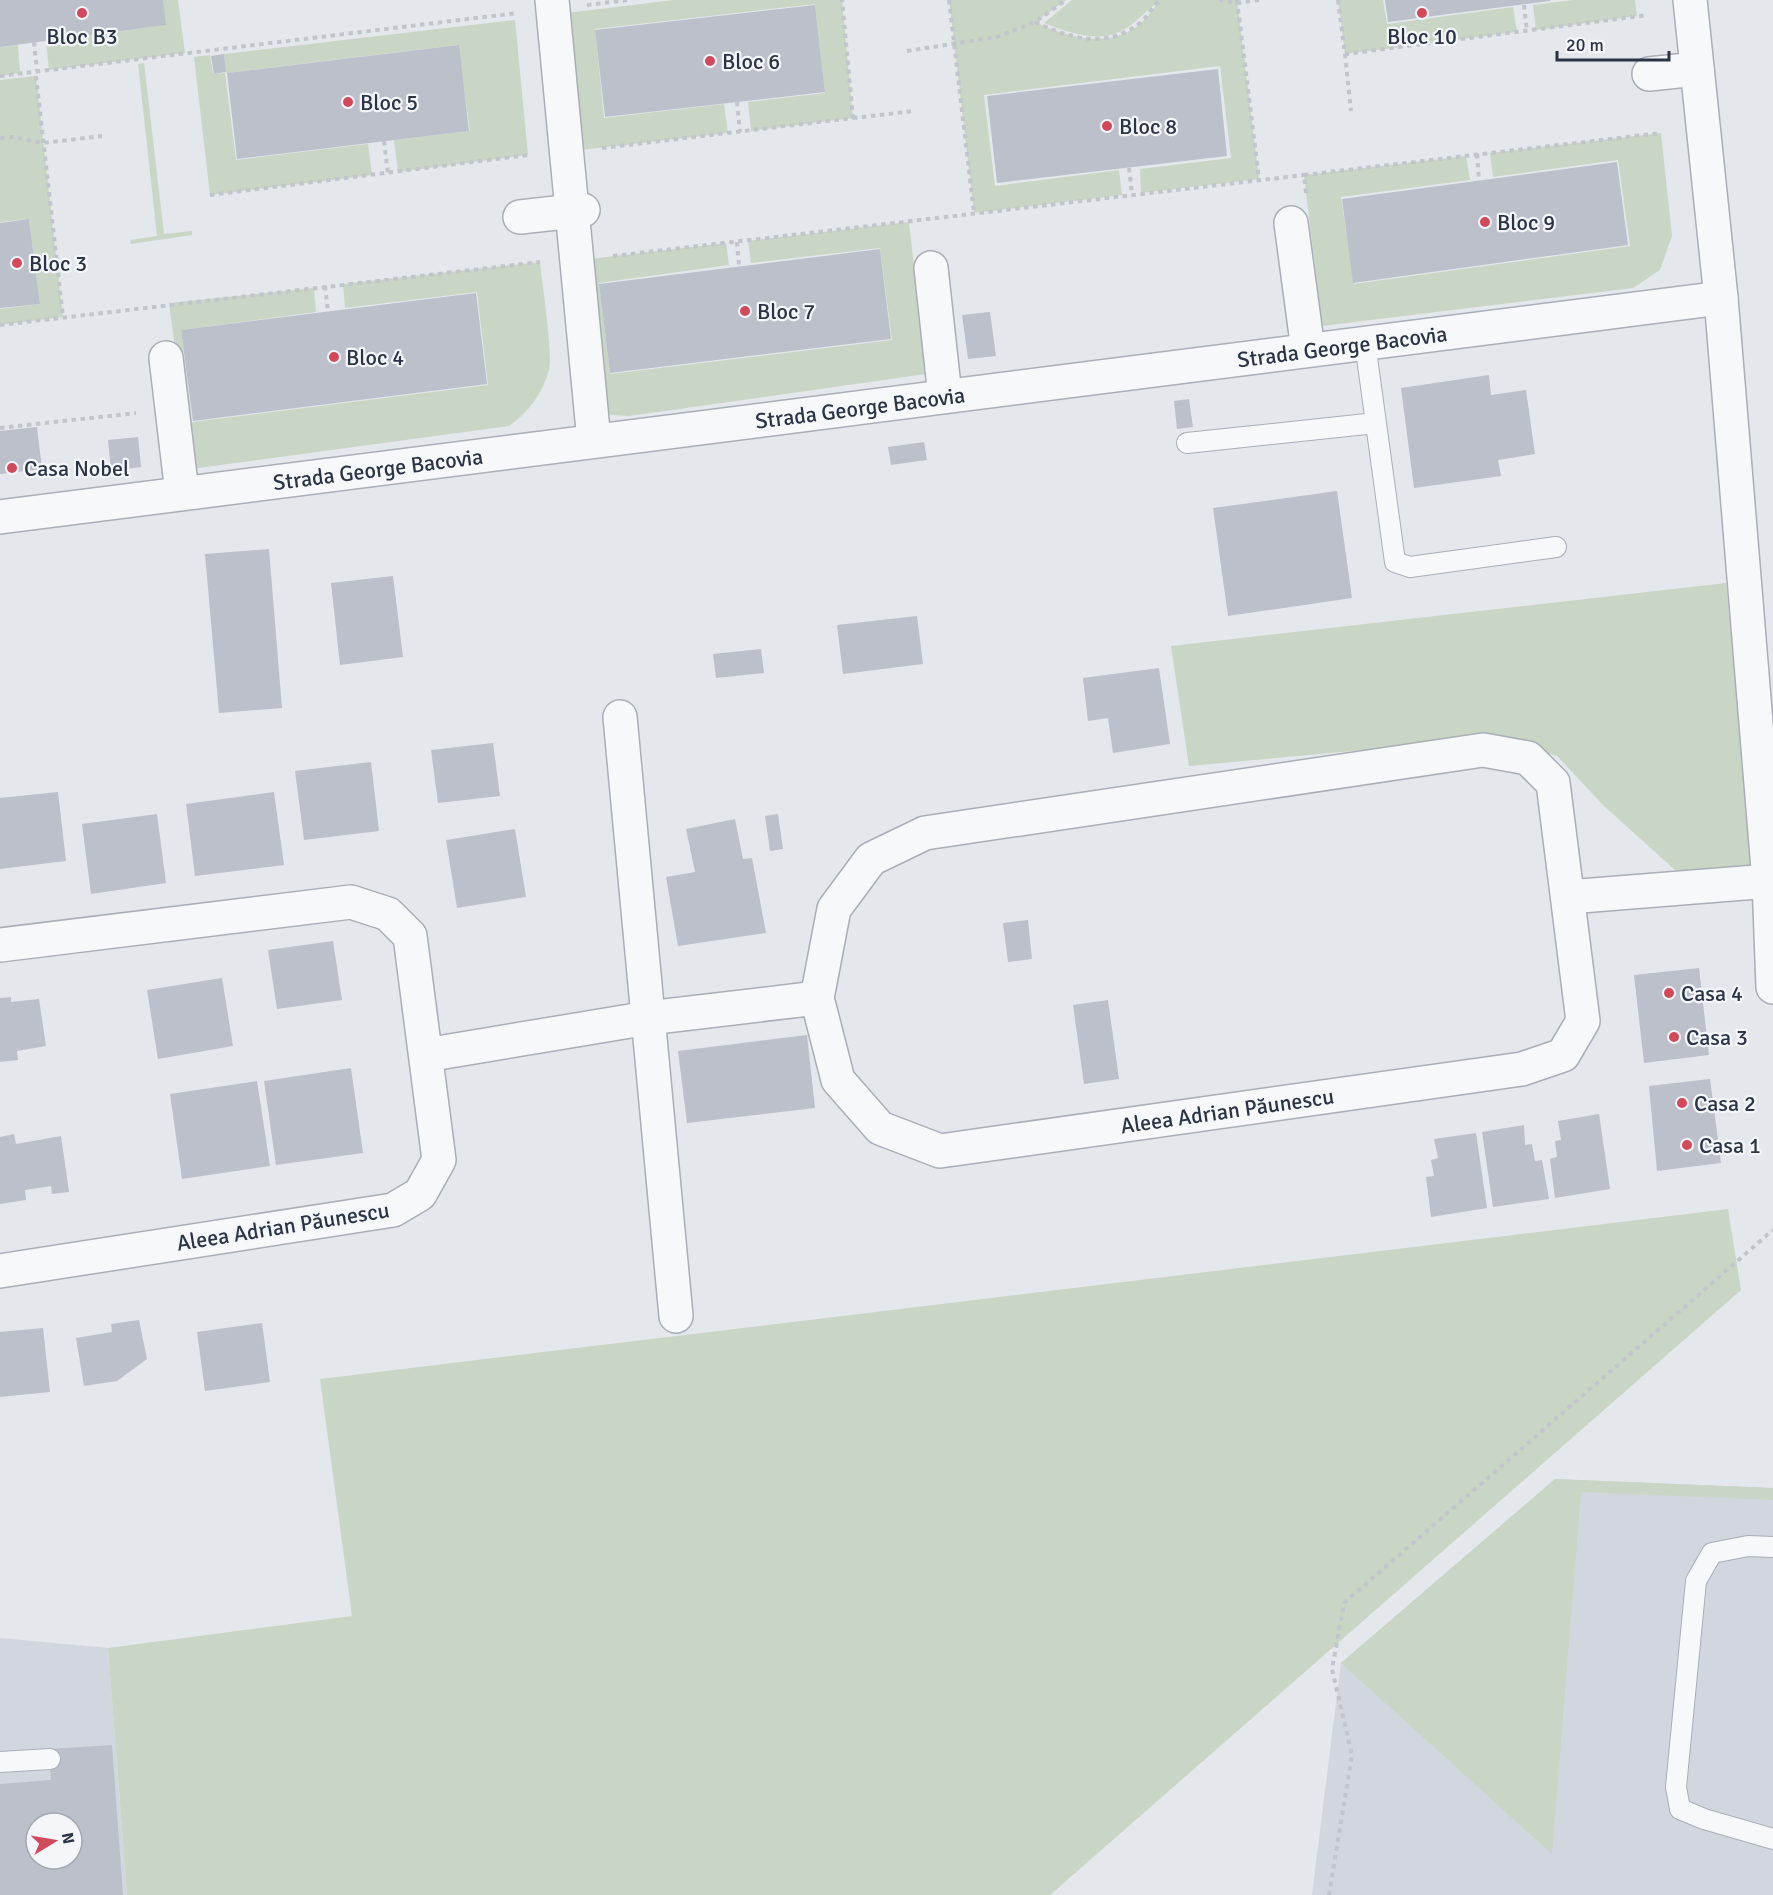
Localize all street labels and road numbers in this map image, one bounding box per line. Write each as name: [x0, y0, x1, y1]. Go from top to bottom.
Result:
street label: Strada George Bacovia: [1236, 320, 1449, 373]
street label: Strada George Bacovia: [754, 381, 967, 435]
street label: Strada George Bacovia: [271, 443, 485, 496]
street label: Aleea Adrian Păunescu: [1119, 1083, 1336, 1139]
street label: Aleea Adrian Păunescu: [175, 1196, 391, 1257]

